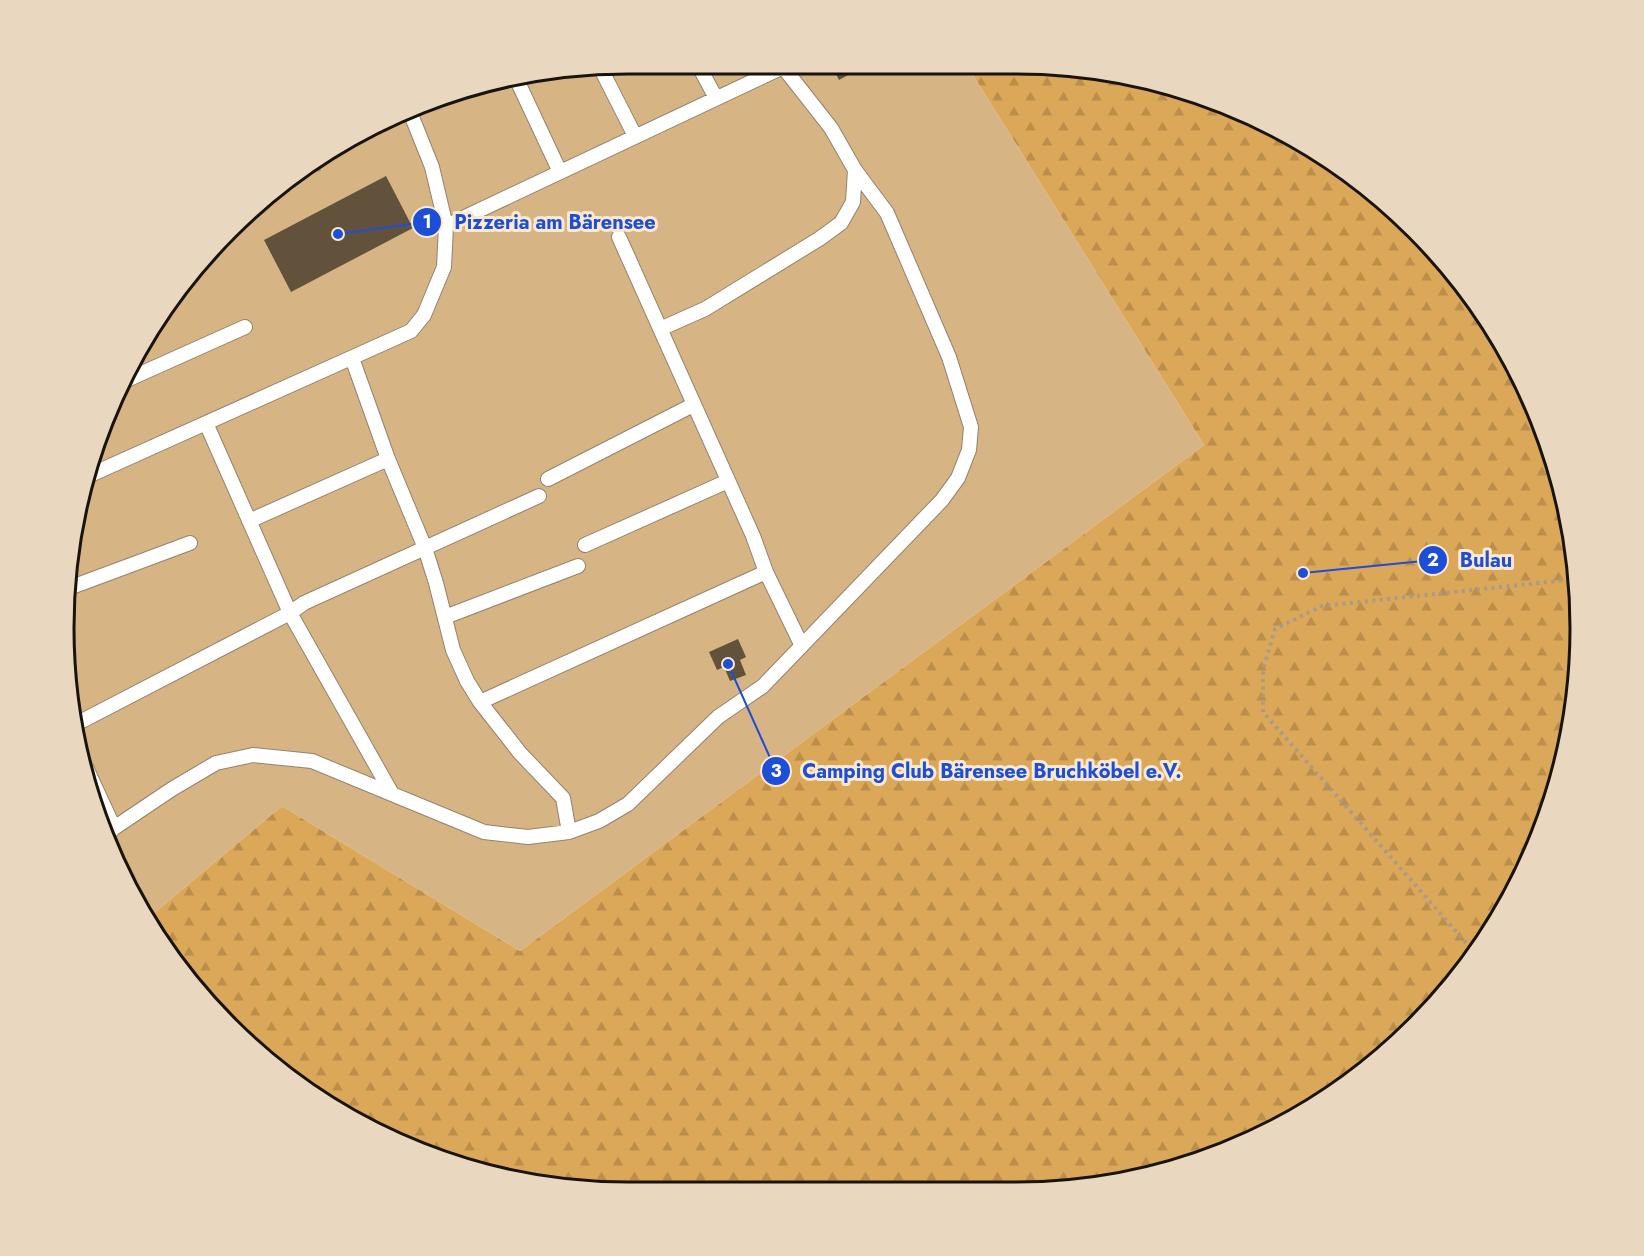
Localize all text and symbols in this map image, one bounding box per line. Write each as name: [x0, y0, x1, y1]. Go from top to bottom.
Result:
callout: Pizzeria am Bärensee: [412, 203, 668, 241]
text: Pizzeria am Bärensee: [454, 208, 656, 237]
text: 1: [422, 209, 432, 235]
callout: Bulau: [1418, 541, 1525, 579]
text: Bulau: [1460, 546, 1512, 575]
text: 2: [1427, 547, 1439, 573]
callout: Camping Club Bärensee Bruchköbel e.V.: [761, 752, 1194, 790]
text: Camping Club Bärensee Bruchköbel e.V.: [802, 757, 1182, 786]
text: 3: [770, 758, 782, 784]

